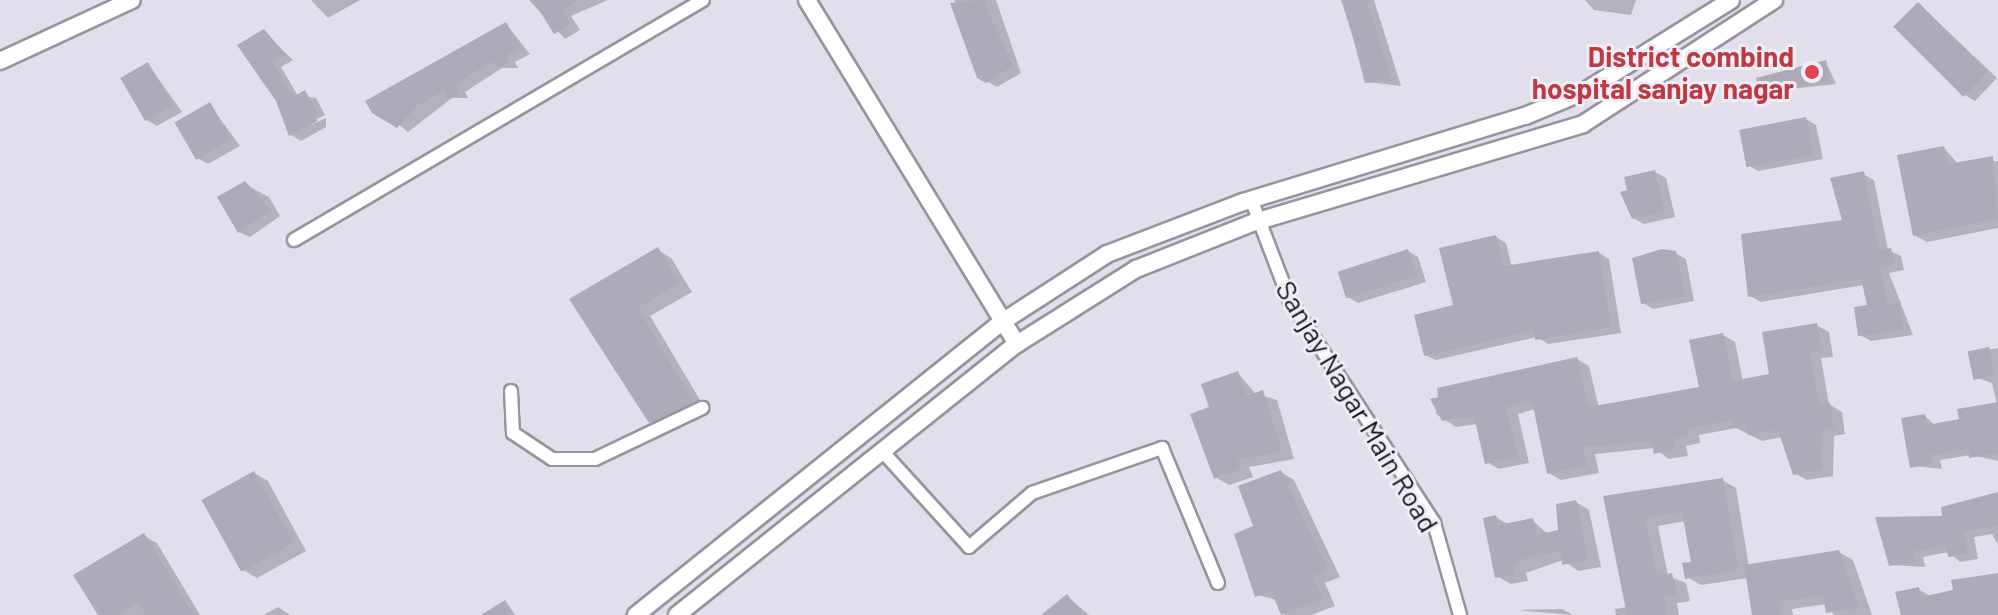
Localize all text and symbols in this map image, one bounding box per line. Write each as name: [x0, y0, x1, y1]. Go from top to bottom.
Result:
place label: District combind hospital sanjay nagar: [1532, 39, 1794, 105]
marker: District combind hospital sanjay nagar: [1801, 61, 1823, 83]
street label: Sanjay Nagar Main Road: [1270, 274, 1446, 538]

